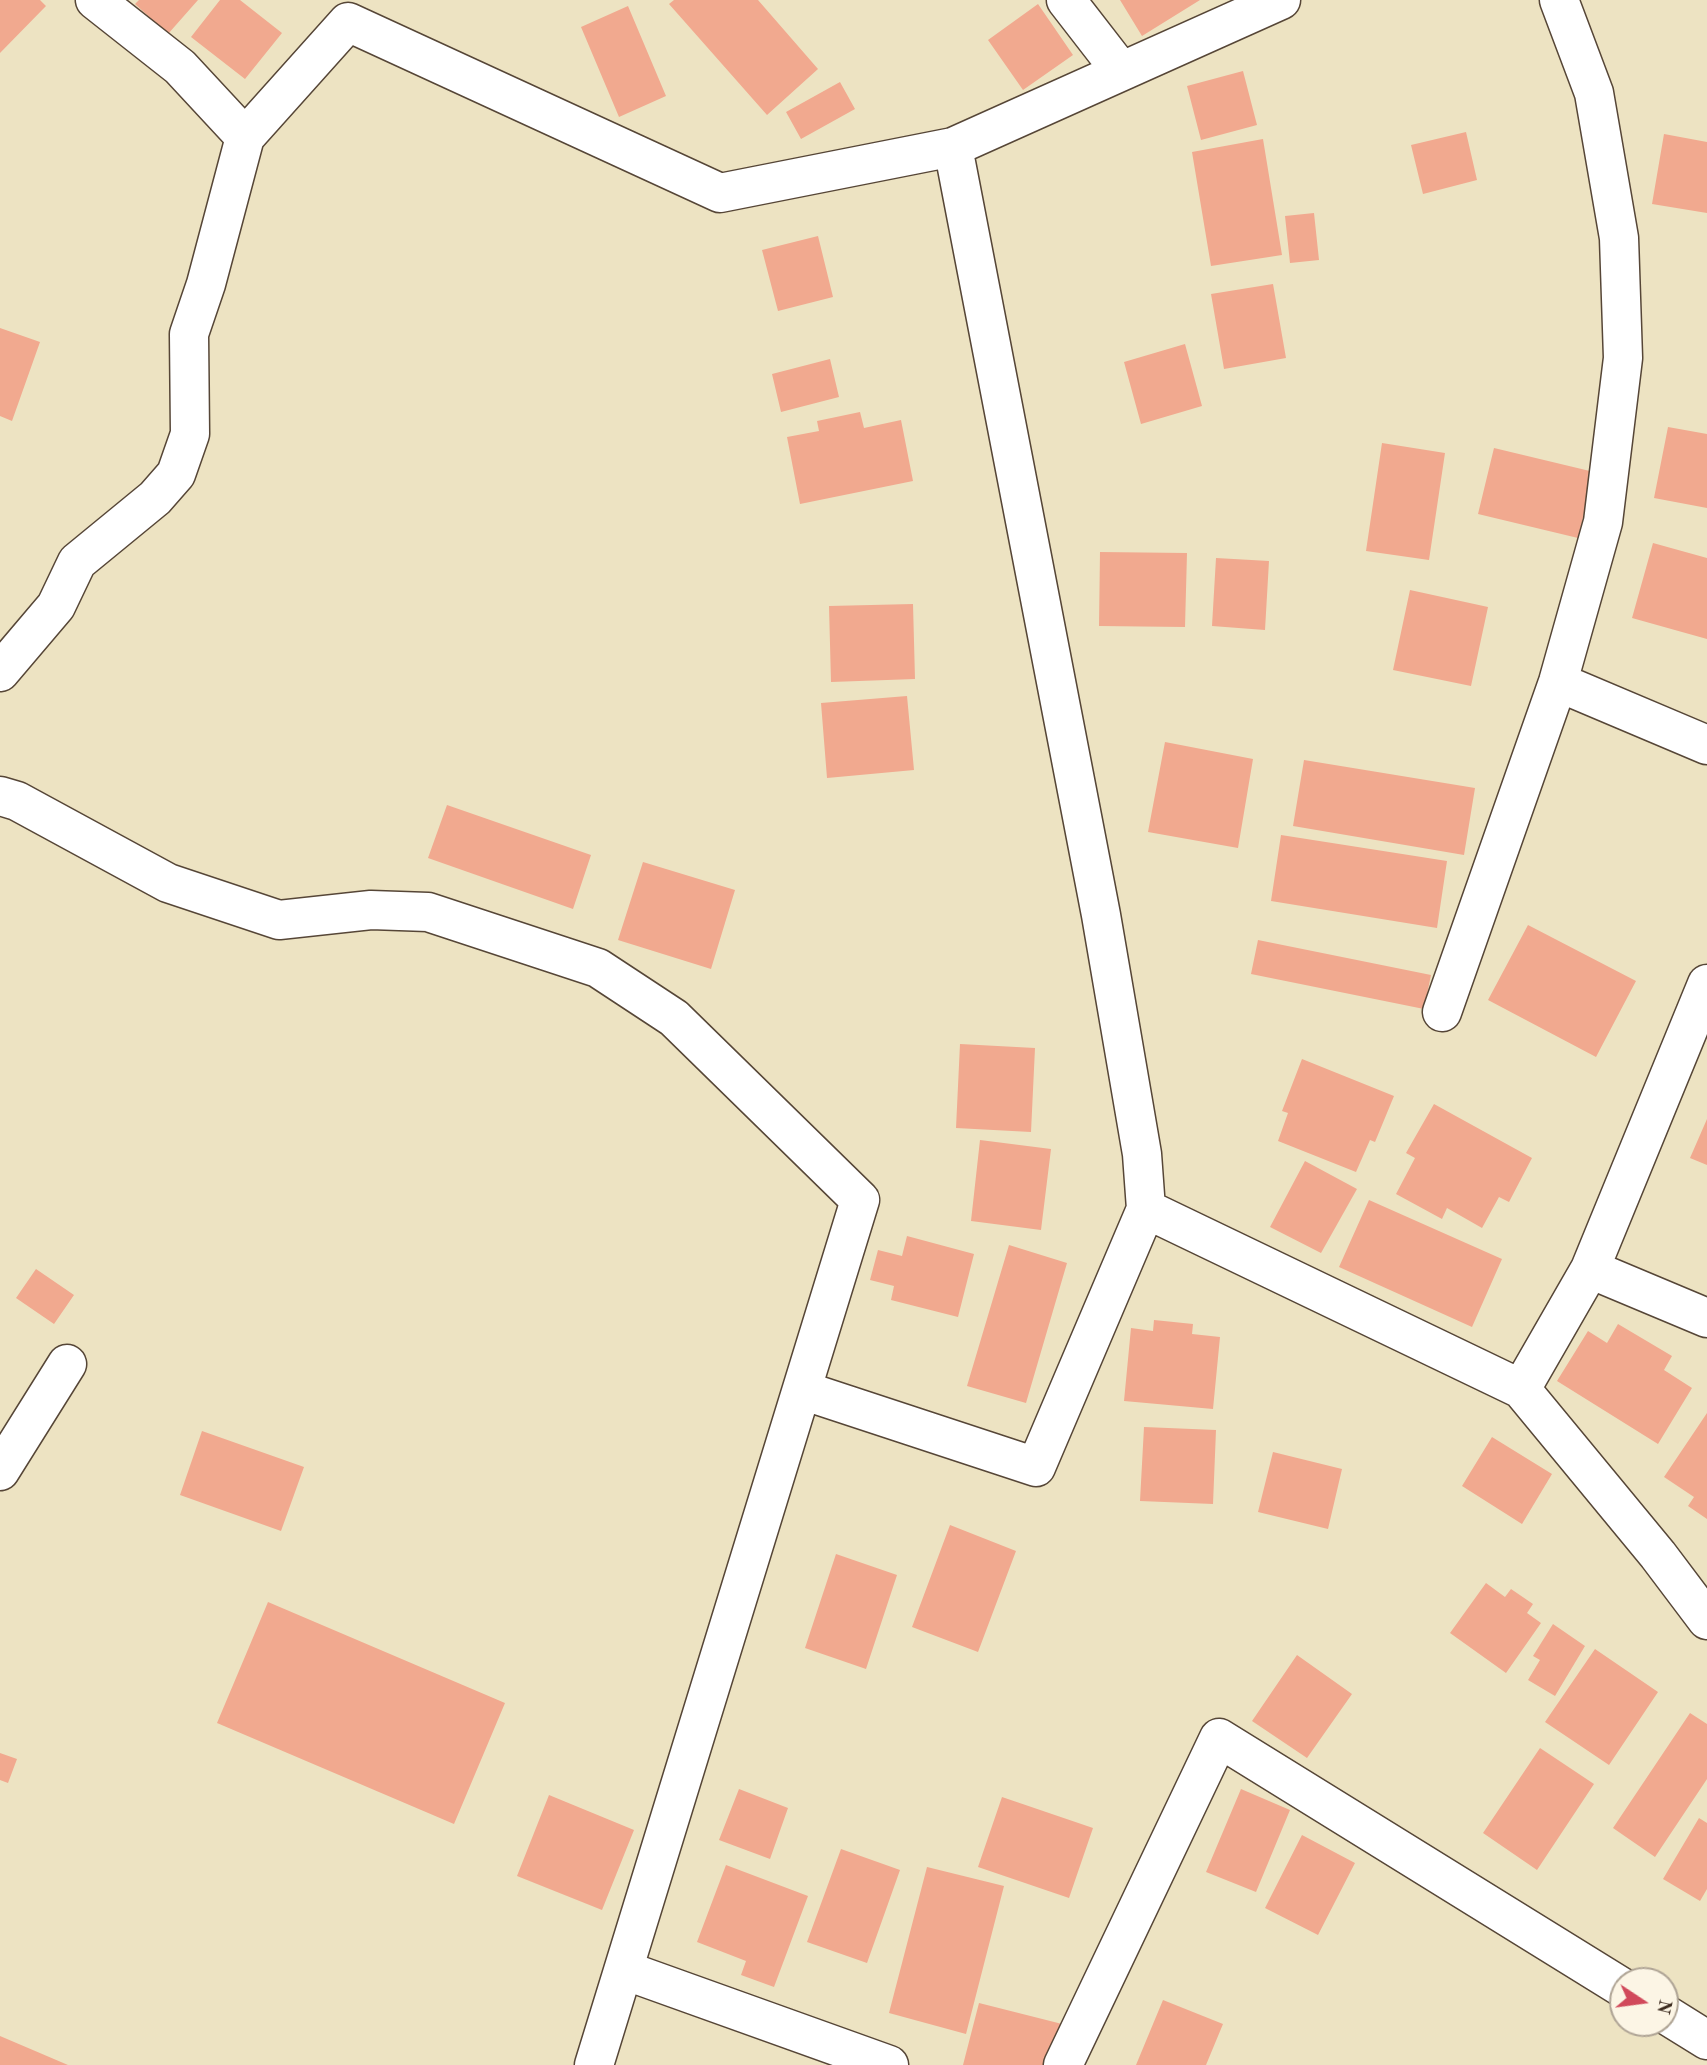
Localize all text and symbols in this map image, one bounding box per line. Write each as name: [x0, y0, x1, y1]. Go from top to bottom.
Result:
north arrow: [1609, 1967, 1679, 2037]
text: N: [1652, 1997, 1674, 2016]

